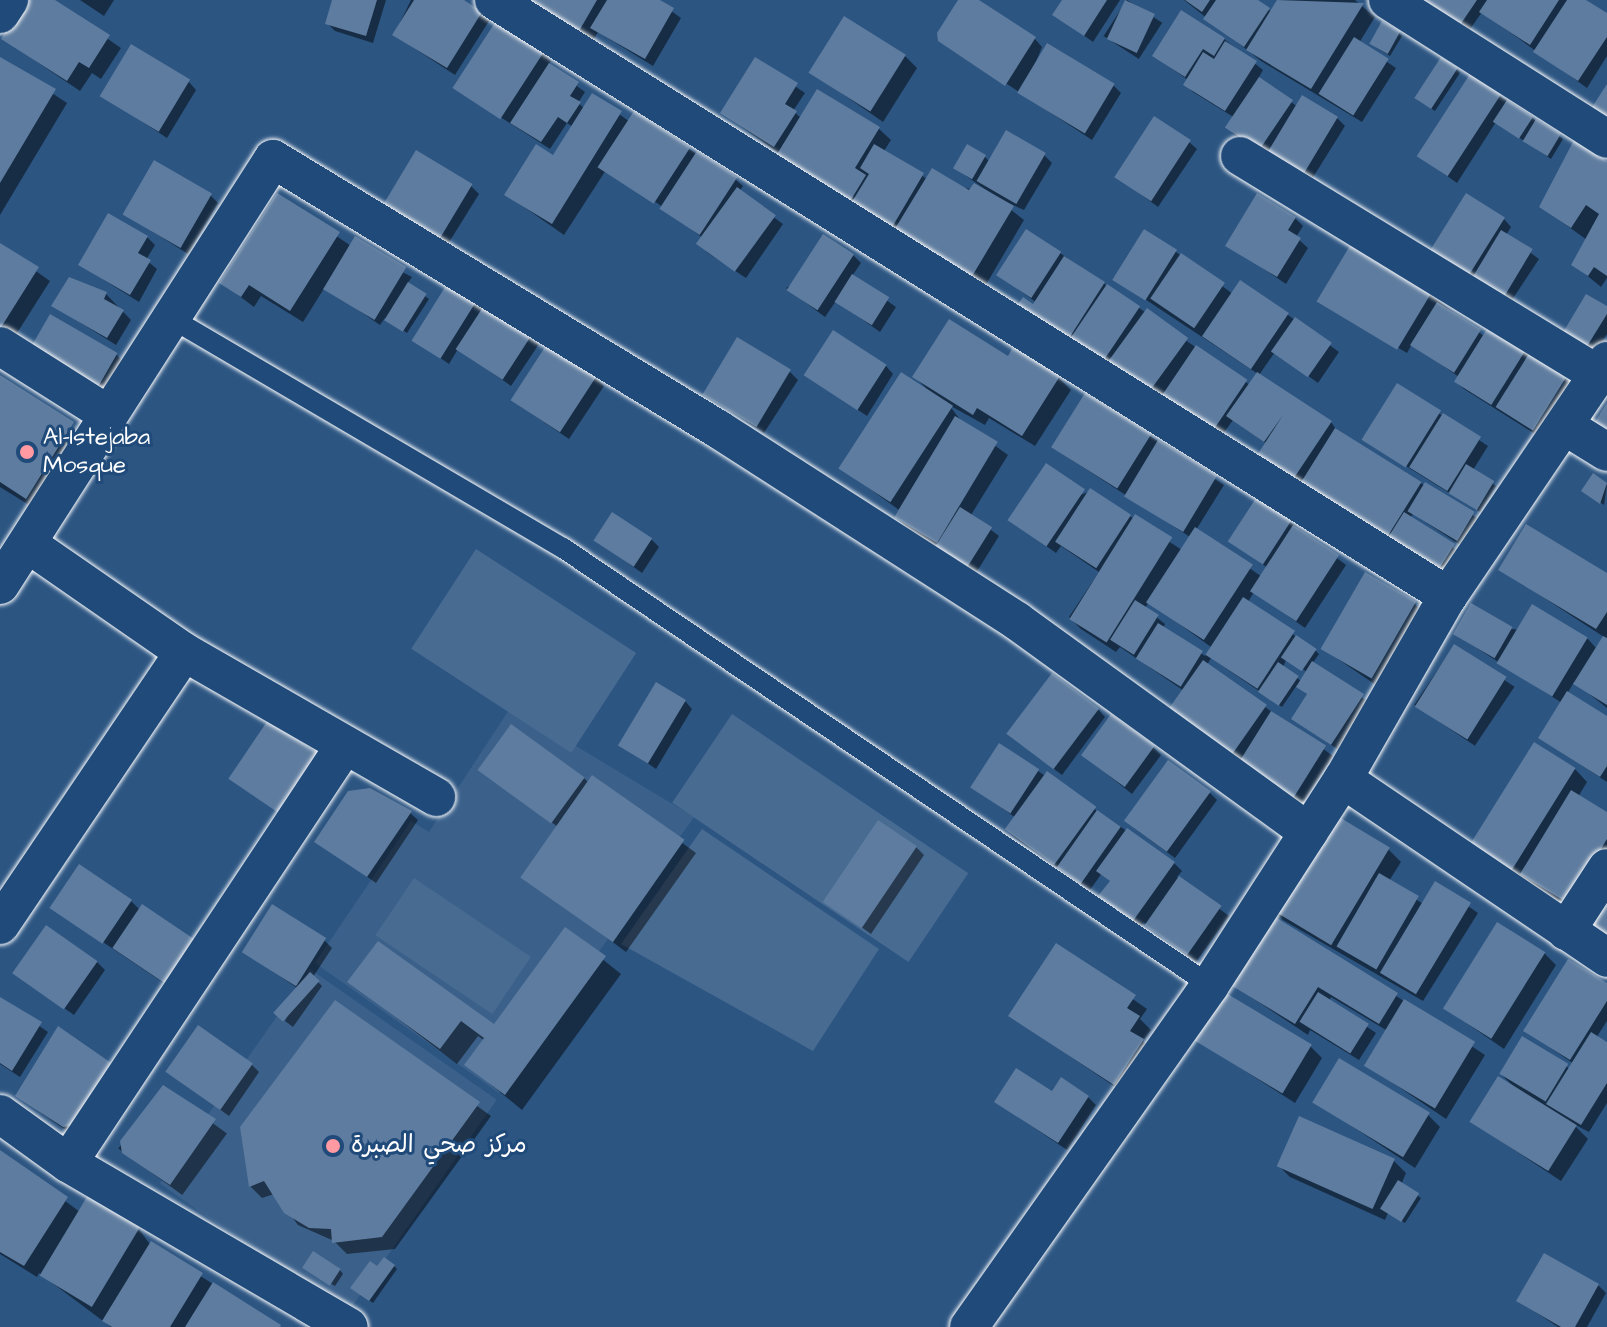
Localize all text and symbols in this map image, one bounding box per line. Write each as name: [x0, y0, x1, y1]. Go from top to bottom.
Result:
place label: Al-Istejaba Mosque: [43, 424, 150, 480]
marker: Al-Istejaba Mosque: [18, 443, 36, 461]
place label: مركز صحي الصبرة: [351, 1132, 527, 1160]
marker: مركز صحي الصبرة: [322, 1135, 344, 1157]

